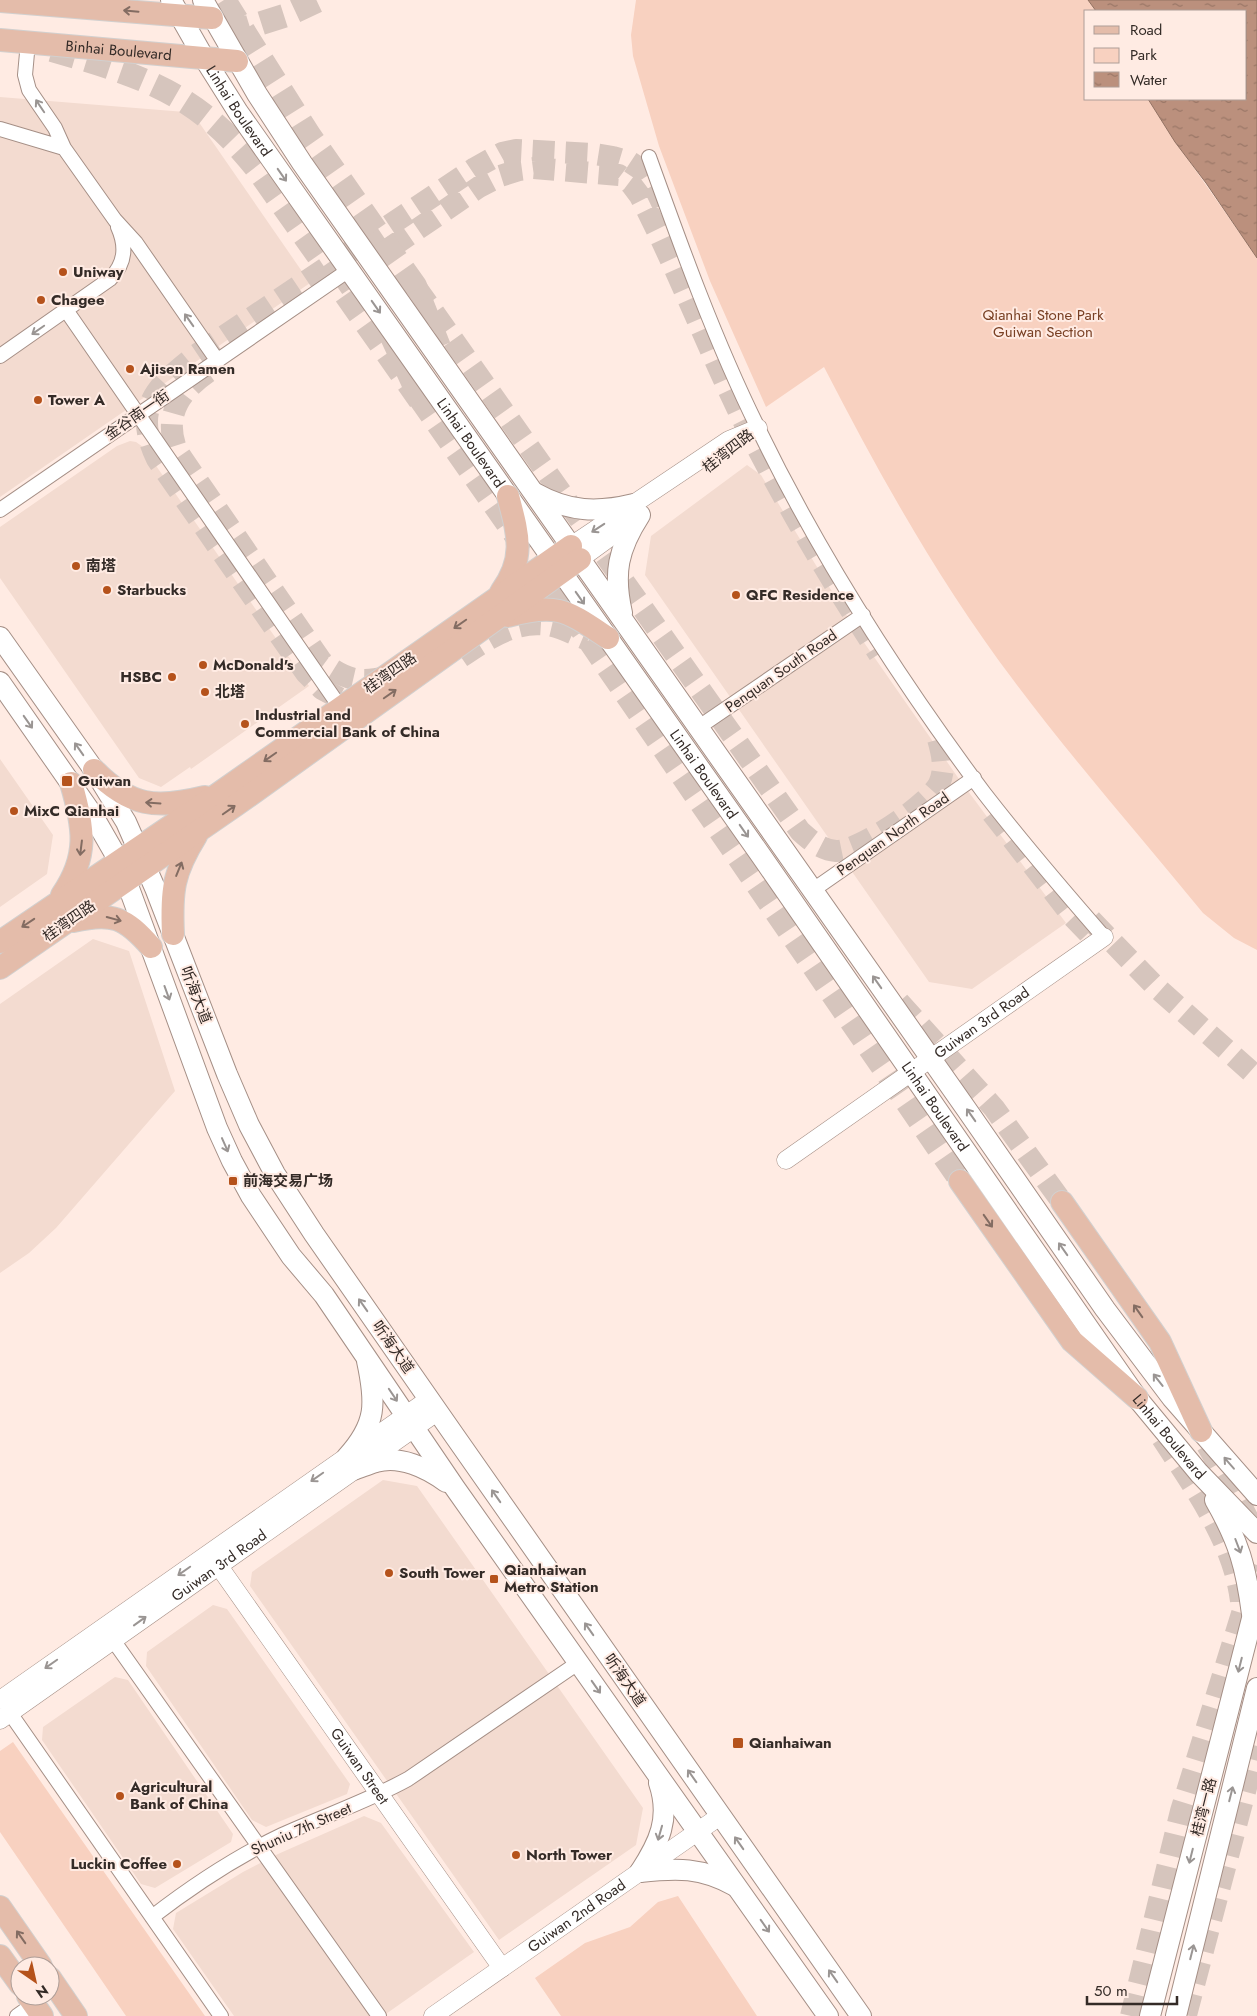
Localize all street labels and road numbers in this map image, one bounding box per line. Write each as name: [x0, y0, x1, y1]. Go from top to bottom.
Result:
street label: Binhai Boulevard: [64, 35, 173, 66]
street label: Linhai Boulevard: [200, 61, 277, 161]
street label: 金谷南一街: [100, 384, 174, 446]
street label: Linhai Boulevard: [431, 394, 510, 492]
street label: 桂湾四路: [698, 424, 758, 478]
street label: Penquan South Road: [721, 624, 841, 718]
street label: 桂湾四路: [359, 647, 421, 699]
street label: Linhai Boulevard: [664, 725, 743, 823]
street label: Penquan North Road: [832, 787, 954, 881]
street label: 桂湾四路: [38, 895, 100, 947]
street label: 听海大道: [175, 963, 217, 1027]
street label: Guiwan 3rd Road: [929, 982, 1034, 1064]
street label: Linhai Boulevard: [896, 1057, 974, 1156]
street label: 听海大道: [367, 1316, 419, 1378]
street label: Linhai Boulevard: [1127, 1389, 1211, 1485]
street label: Guiwan 3rd Road: [167, 1524, 271, 1607]
street label: 听海大道: [599, 1649, 651, 1711]
street label: Guiwan Street: [325, 1723, 395, 1809]
street label: 桂湾一路: [1186, 1775, 1222, 1839]
street label: Shuniu 7th Street: [247, 1797, 355, 1861]
street label: Guiwan 2nd Road: [523, 1874, 630, 1958]

